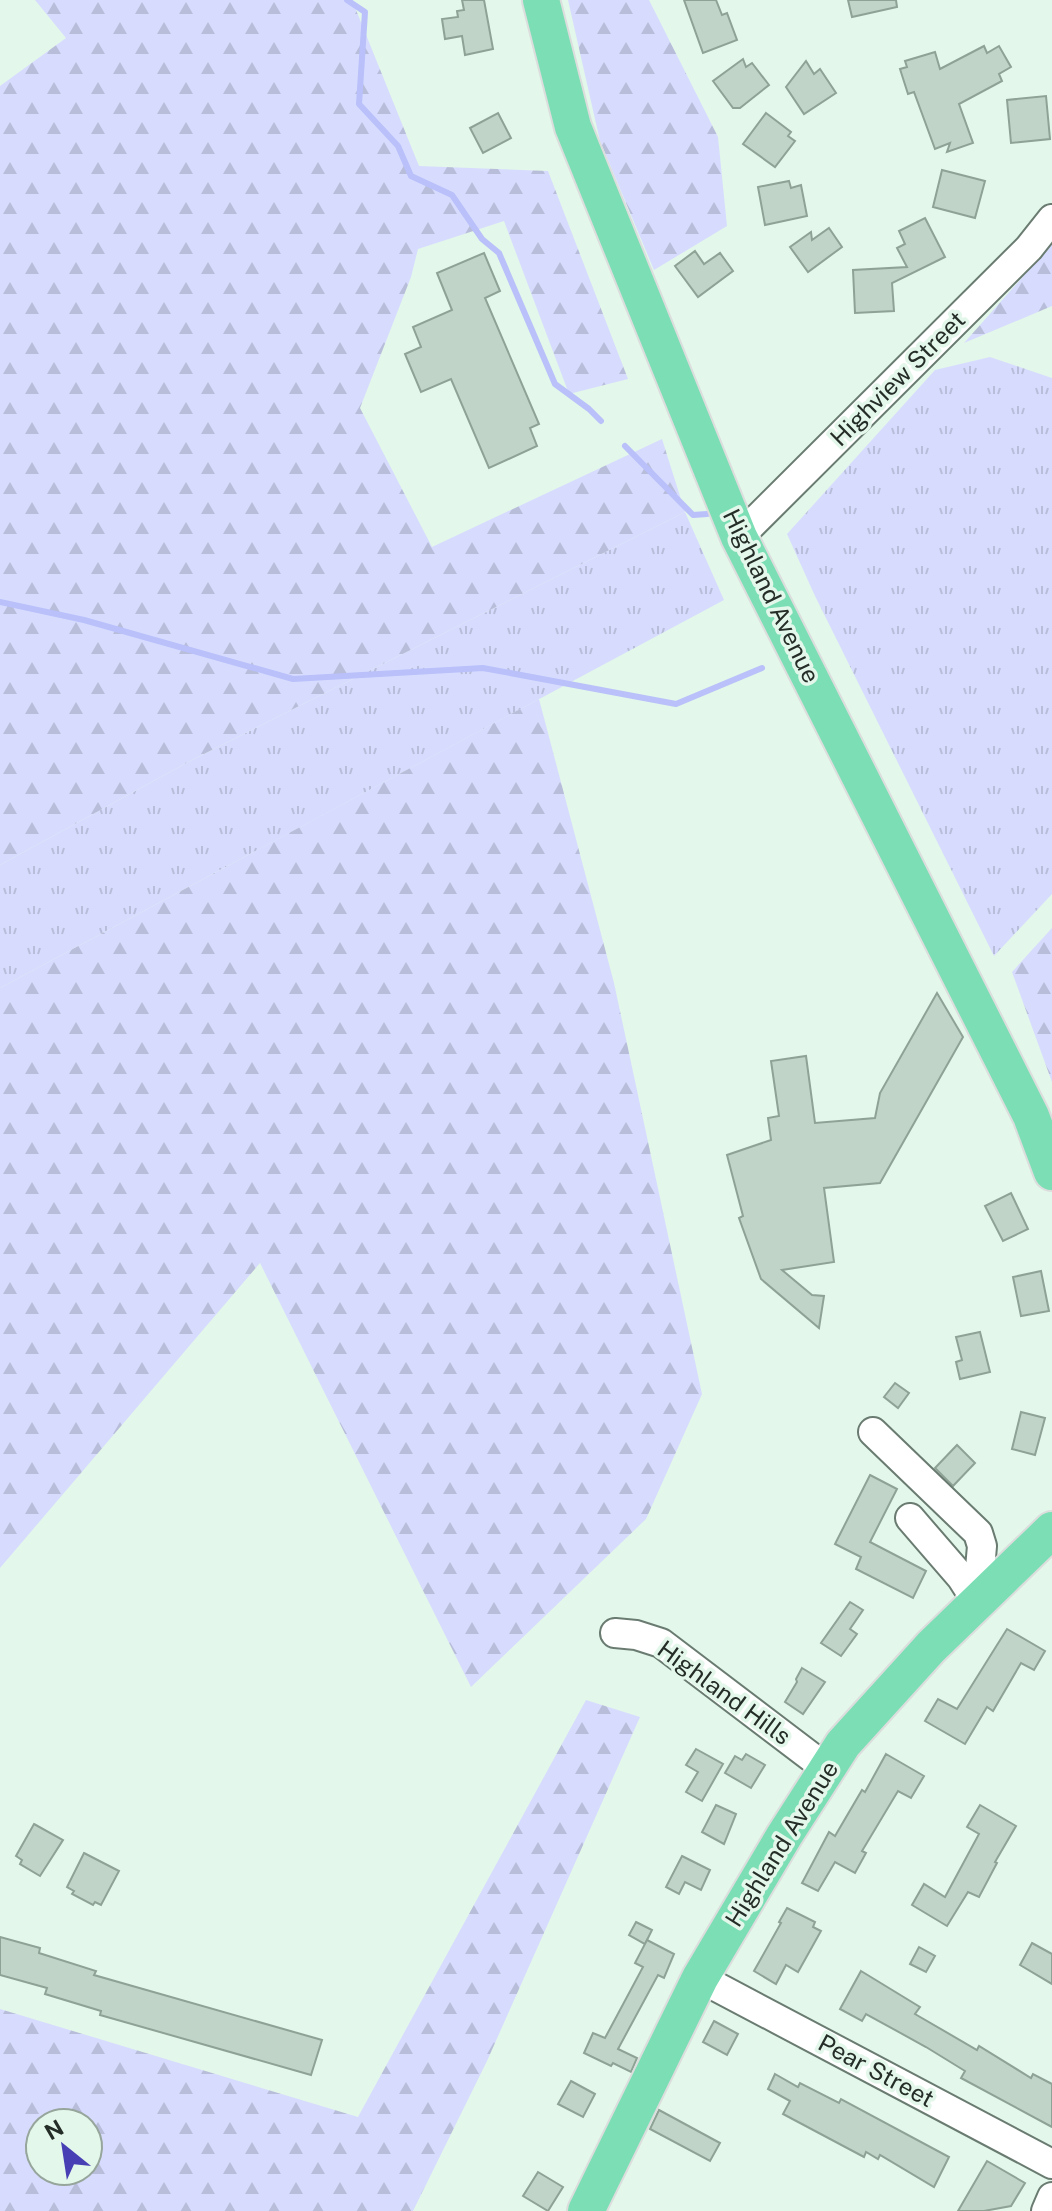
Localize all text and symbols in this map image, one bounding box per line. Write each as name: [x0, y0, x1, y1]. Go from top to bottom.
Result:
street label: Highview Street: [824, 305, 970, 451]
street label: Highland Avenue: [718, 504, 826, 687]
street label: Highland Hills: [652, 1634, 797, 1750]
street label: Highland Avenue: [719, 1756, 843, 1931]
street label: Pear Street: [814, 2028, 939, 2112]
north arrow: [24, 2107, 104, 2187]
text: N: [40, 2114, 68, 2145]

